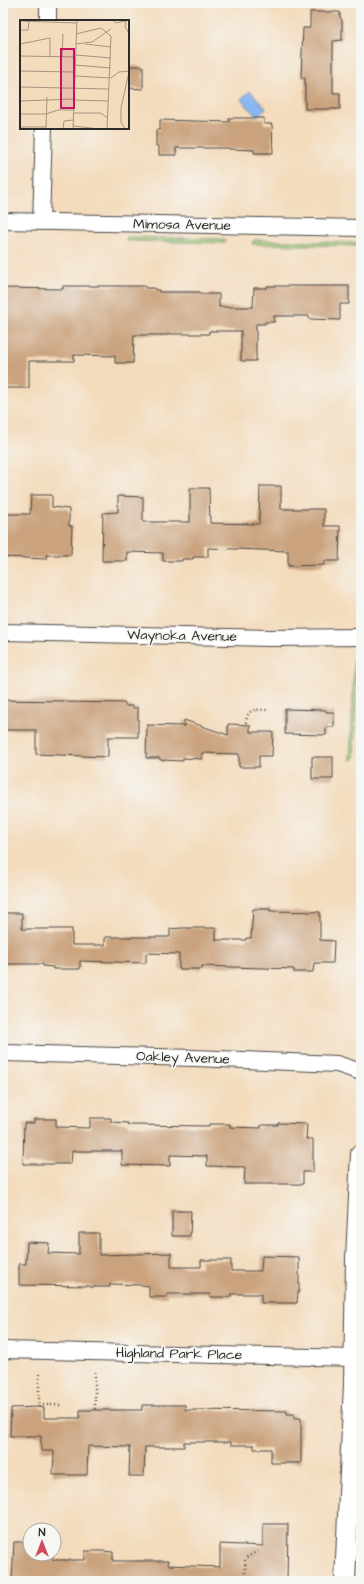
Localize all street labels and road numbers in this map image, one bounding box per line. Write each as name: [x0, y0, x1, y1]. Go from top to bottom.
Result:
street label: Mimosa Avenue: [133, 214, 231, 236]
street label: Waynoka Avenue: [127, 625, 237, 647]
street label: Oakley Avenue: [136, 1046, 231, 1070]
street label: Highland Park Place: [116, 1343, 243, 1365]

